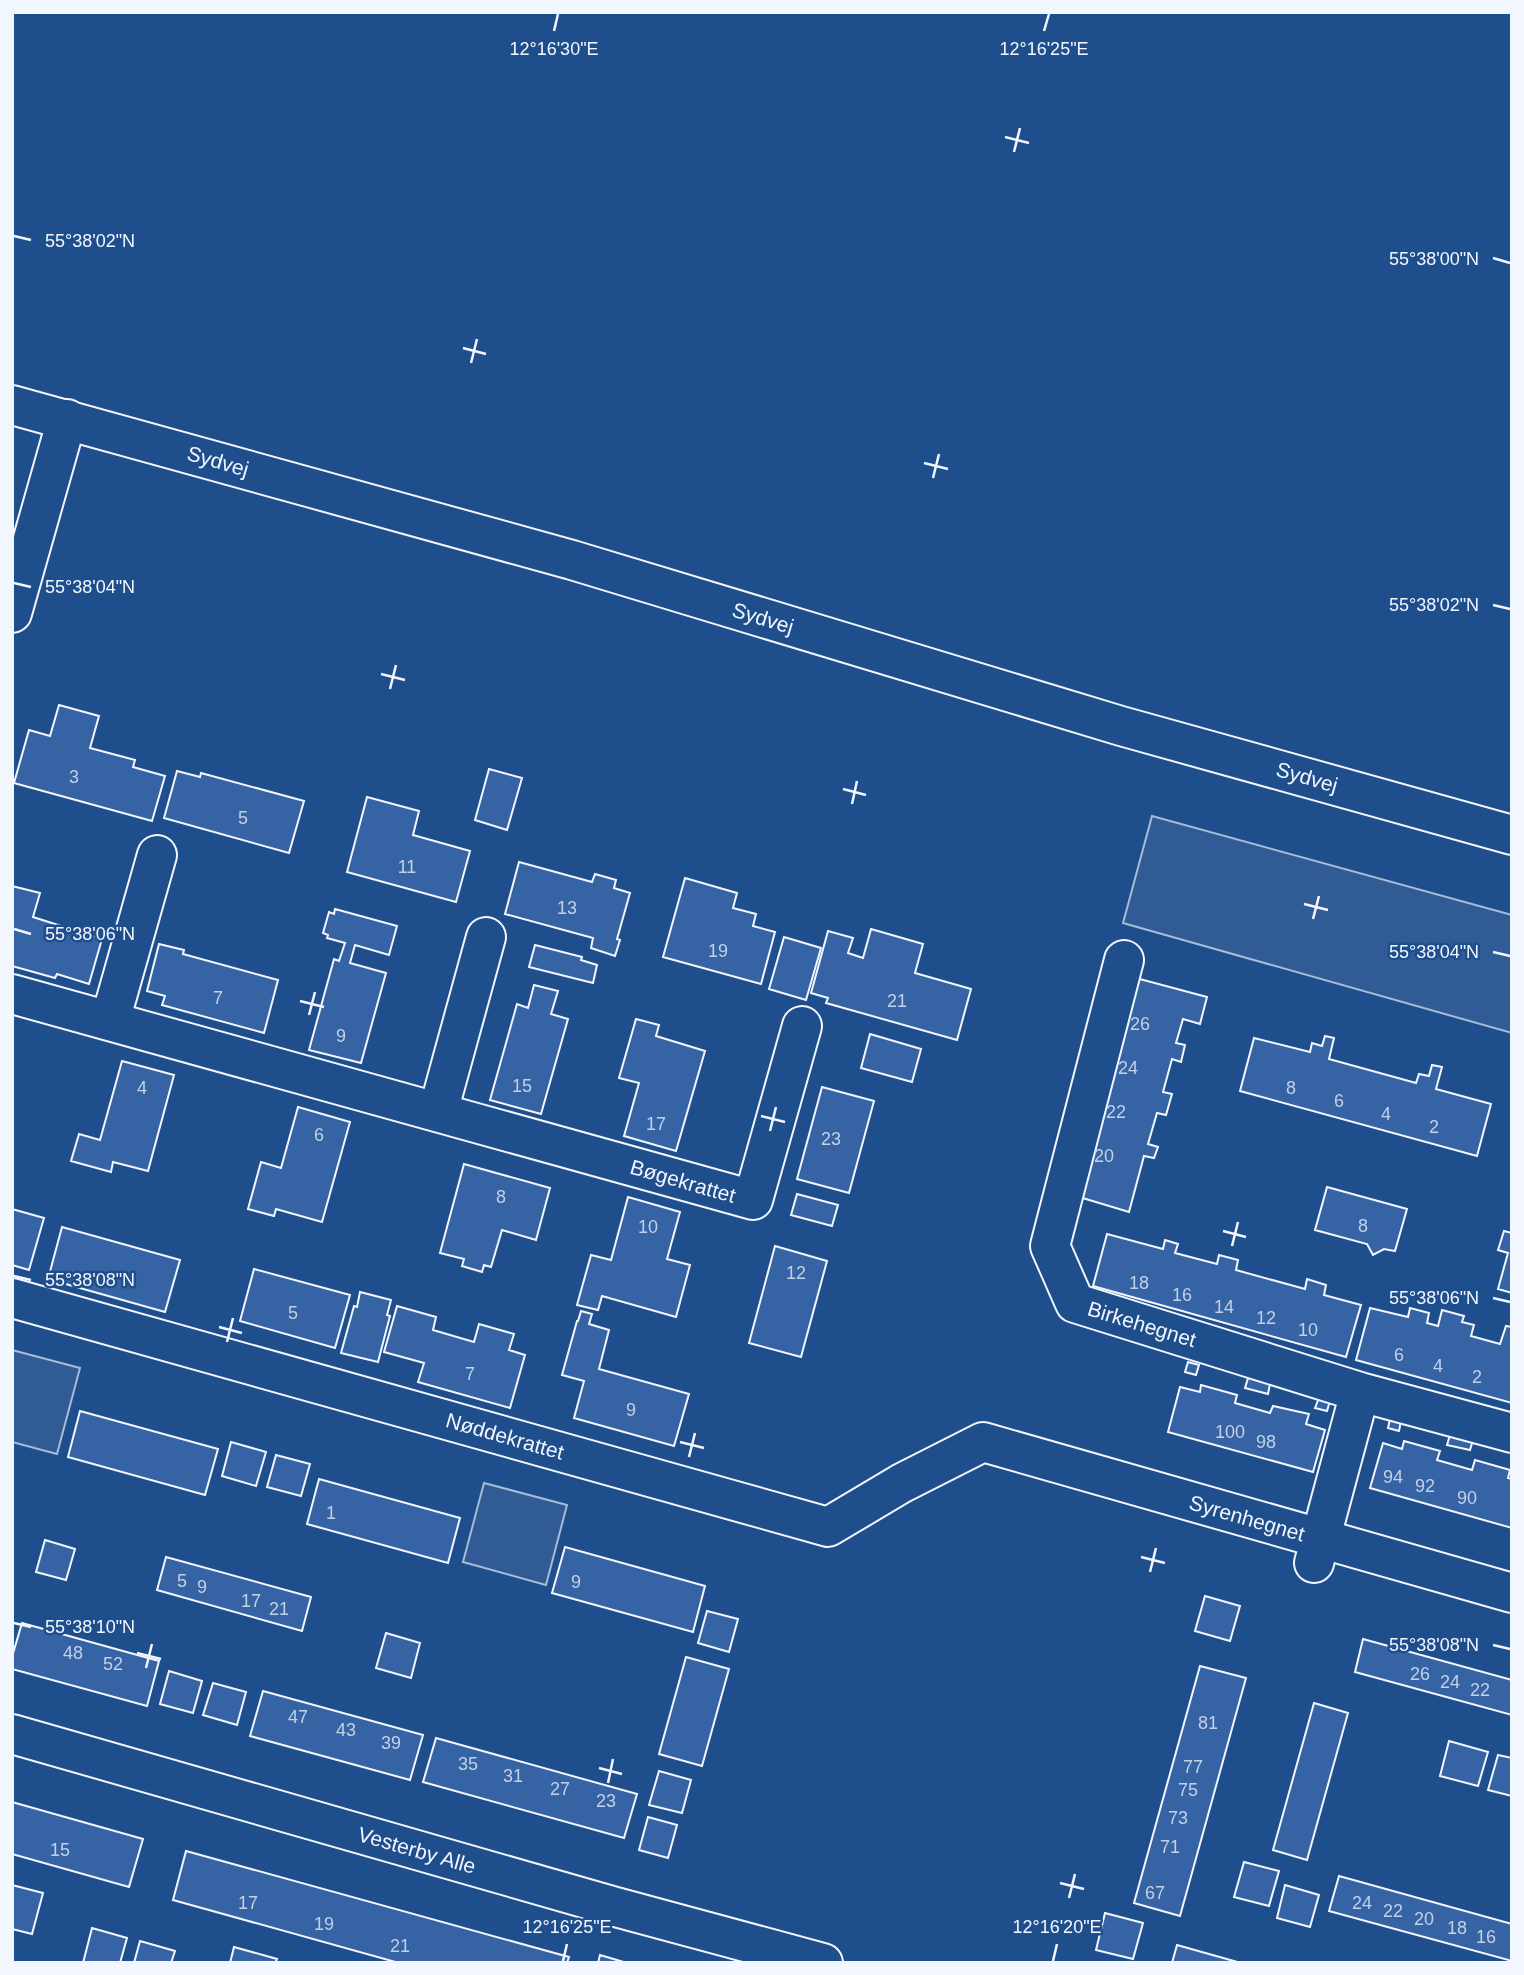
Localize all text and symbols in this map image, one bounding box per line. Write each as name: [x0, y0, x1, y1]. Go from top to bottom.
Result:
text: 12°16'30"E: [509, 39, 599, 59]
text: 12°16'25"E: [999, 39, 1089, 59]
text: 55°38'02"N: [45, 231, 135, 251]
text: 55°38'00"N: [1389, 249, 1479, 269]
street label: Sydvej: [185, 441, 251, 481]
text: 55°38'04"N: [45, 577, 135, 597]
text: 55°38'02"N: [1389, 595, 1479, 615]
street label: Sydvej: [729, 598, 797, 638]
street label: Sydvej: [1274, 757, 1340, 797]
house number: 3: [69, 767, 79, 787]
house number: 5: [238, 808, 248, 828]
house number: 11: [398, 857, 416, 877]
house number: 13: [557, 898, 577, 918]
text: 55°38'06"N: [45, 924, 135, 944]
house number: 19: [708, 941, 728, 961]
text: 55°38'04"N: [1389, 942, 1479, 962]
house number: 7: [213, 988, 223, 1008]
house number: 21: [887, 991, 907, 1011]
house number: 26: [1130, 1014, 1150, 1034]
house number: 9: [336, 1026, 346, 1046]
house number: 24: [1118, 1058, 1138, 1078]
house number: 15: [512, 1076, 532, 1096]
house number: 4: [137, 1078, 147, 1098]
house number: 8: [1286, 1078, 1296, 1098]
house number: 6: [1334, 1091, 1344, 1111]
house number: 22: [1106, 1102, 1126, 1122]
house number: 4: [1381, 1104, 1391, 1124]
house number: 17: [646, 1114, 666, 1134]
house number: 2: [1429, 1117, 1439, 1137]
house number: 6: [314, 1125, 324, 1145]
house number: 23: [821, 1129, 841, 1149]
house number: 20: [1094, 1146, 1114, 1166]
street label: Bøgekrattet: [628, 1155, 738, 1207]
house number: 8: [496, 1187, 506, 1207]
house number: 8: [1358, 1216, 1368, 1236]
house number: 10: [638, 1217, 658, 1237]
house number: 12: [786, 1263, 806, 1283]
text: 55°38'08"N: [45, 1270, 135, 1290]
house number: 18: [1129, 1273, 1149, 1293]
house number: 16: [1172, 1285, 1192, 1305]
text: 55°38'06"N: [1389, 1288, 1479, 1308]
street label: Birkehegnet: [1085, 1297, 1199, 1351]
house number: 14: [1214, 1297, 1234, 1317]
house number: 5: [288, 1303, 298, 1323]
house number: 12: [1256, 1308, 1276, 1328]
house number: 10: [1298, 1320, 1318, 1340]
house number: 6: [1394, 1345, 1404, 1365]
house number: 4: [1433, 1356, 1443, 1376]
house number: 7: [465, 1364, 475, 1384]
house number: 2: [1472, 1367, 1482, 1387]
house number: 9: [626, 1400, 636, 1420]
street label: Nøddekrattet: [443, 1408, 567, 1464]
house number: 100: [1215, 1422, 1245, 1442]
house number: 98: [1256, 1432, 1276, 1452]
house number: 94: [1383, 1467, 1403, 1487]
house number: 92: [1415, 1476, 1435, 1496]
house number: 90: [1457, 1488, 1477, 1508]
street label: Syrenhegnet: [1187, 1491, 1308, 1546]
house number: 1: [326, 1503, 336, 1523]
house number: 5: [177, 1571, 187, 1591]
house number: 9: [571, 1572, 581, 1592]
house number: 9: [197, 1577, 207, 1597]
house number: 17: [241, 1591, 261, 1611]
house number: 21: [269, 1599, 289, 1619]
text: 55°38'10"N: [45, 1617, 135, 1637]
text: 55°38'08"N: [1389, 1635, 1479, 1655]
house number: 48: [63, 1643, 83, 1663]
house number: 52: [103, 1654, 123, 1674]
house number: 26: [1410, 1664, 1430, 1684]
house number: 24: [1440, 1672, 1460, 1692]
house number: 22: [1470, 1680, 1490, 1700]
house number: 47: [288, 1707, 308, 1727]
house number: 81: [1198, 1713, 1218, 1733]
house number: 43: [336, 1720, 356, 1740]
house number: 39: [381, 1733, 401, 1753]
house number: 35: [458, 1754, 478, 1774]
house number: 77: [1183, 1757, 1203, 1777]
house number: 31: [503, 1766, 523, 1786]
house number: 27: [550, 1779, 570, 1799]
house number: 75: [1178, 1780, 1198, 1800]
house number: 23: [596, 1791, 616, 1811]
house number: 73: [1168, 1808, 1188, 1828]
street label: Vesterby Alle: [355, 1822, 479, 1878]
house number: 71: [1160, 1837, 1180, 1857]
house number: 15: [50, 1840, 70, 1860]
house number: 67: [1145, 1883, 1165, 1903]
house number: 17: [238, 1893, 258, 1913]
house number: 24: [1352, 1893, 1372, 1913]
house number: 22: [1383, 1901, 1403, 1921]
house number: 20: [1414, 1909, 1434, 1929]
house number: 19: [314, 1914, 334, 1934]
text: 12°16'25"E: [522, 1917, 612, 1937]
text: 12°16'20"E: [1012, 1917, 1102, 1937]
house number: 18: [1447, 1918, 1467, 1938]
house number: 16: [1476, 1927, 1496, 1947]
house number: 21: [390, 1936, 410, 1956]

